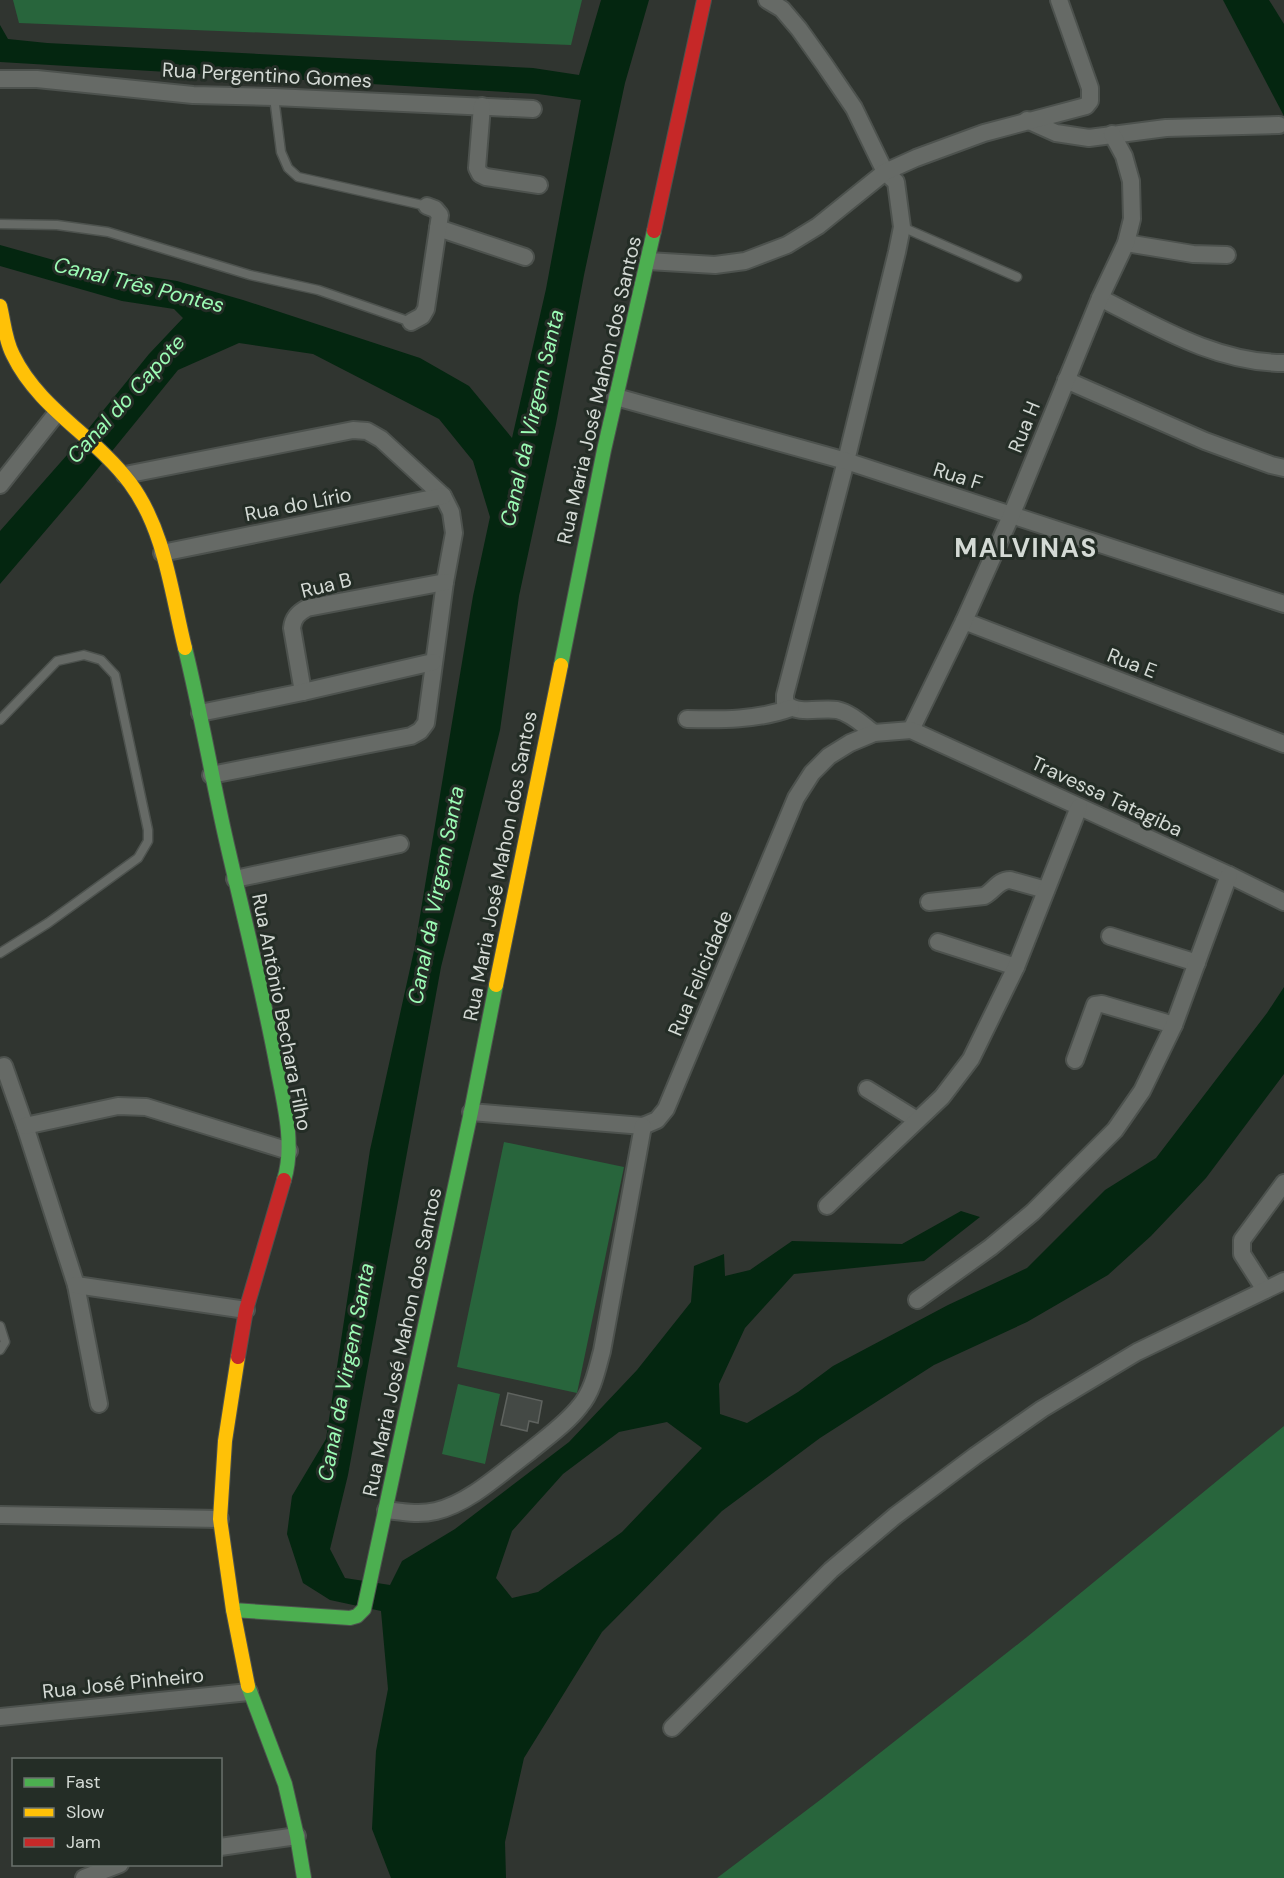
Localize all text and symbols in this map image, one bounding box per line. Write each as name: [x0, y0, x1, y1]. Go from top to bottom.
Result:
street label: Rua Pergentino Gomes: [161, 57, 373, 93]
street label: Rua Maria José Mahon dos Santos: [551, 233, 647, 547]
water label: Canal Três Pontes: [51, 250, 227, 320]
water label: Canal da Virgem Santa: [493, 307, 571, 529]
water label: Canal do Capote: [61, 329, 191, 469]
street label: Rua H: [1002, 397, 1046, 457]
street label: Rua F: [930, 456, 986, 496]
street label: Rua do Lírio: [242, 481, 354, 527]
district label: MALVINAS: [954, 531, 1098, 565]
street label: Rua B: [298, 566, 354, 604]
street label: Rua E: [1104, 642, 1160, 684]
street label: Rua Maria José Mahon dos Santos: [457, 709, 543, 1023]
street label: Travessa Tatagiba: [1027, 750, 1187, 842]
water label: Canal da Virgem Santa: [401, 784, 471, 1006]
street label: Rua Antônio Bechara Filho: [246, 891, 318, 1133]
street label: Rua Felicidade: [662, 906, 738, 1040]
street label: Rua Maria José Mahon dos Santos: [357, 1185, 447, 1499]
water label: Canal da Virgem Santa: [311, 1261, 381, 1483]
street label: Rua José Pinheiro: [41, 1662, 205, 1704]
legend: [12, 1758, 222, 1866]
text: Fast: [66, 1770, 101, 1794]
text: Slow: [66, 1800, 105, 1824]
text: Jam: [66, 1830, 101, 1854]

